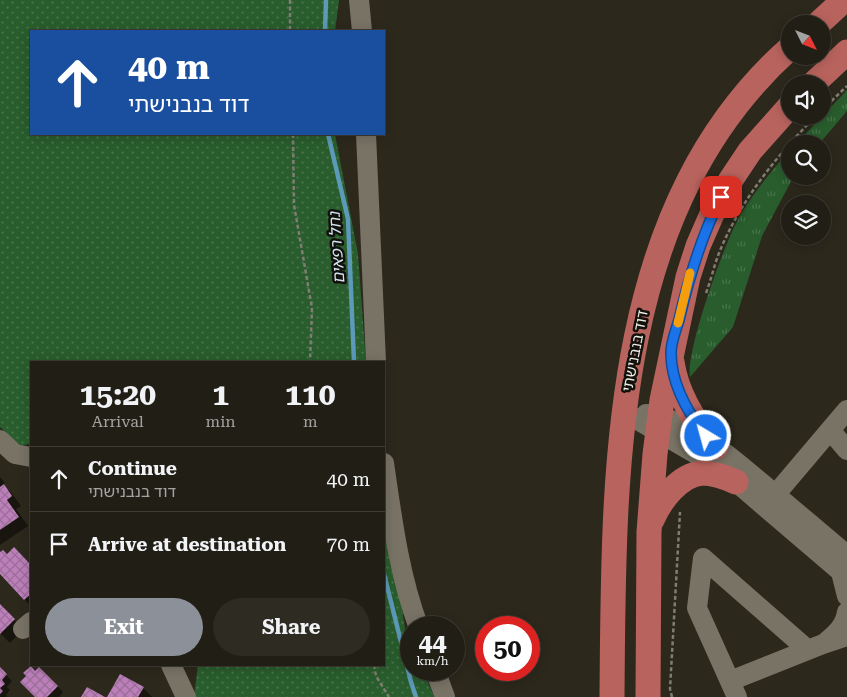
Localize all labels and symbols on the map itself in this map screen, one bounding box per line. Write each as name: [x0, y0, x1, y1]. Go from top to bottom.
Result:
north arrow: [781, 15, 831, 65]
pin: [700, 176, 742, 218]
water label: נחל רפאים: [324, 211, 348, 284]
street label: דוד בנבנישתי: [618, 309, 652, 393]
position arrow: [679, 409, 731, 461]
speed limit sign: 50: [475, 616, 540, 681]

